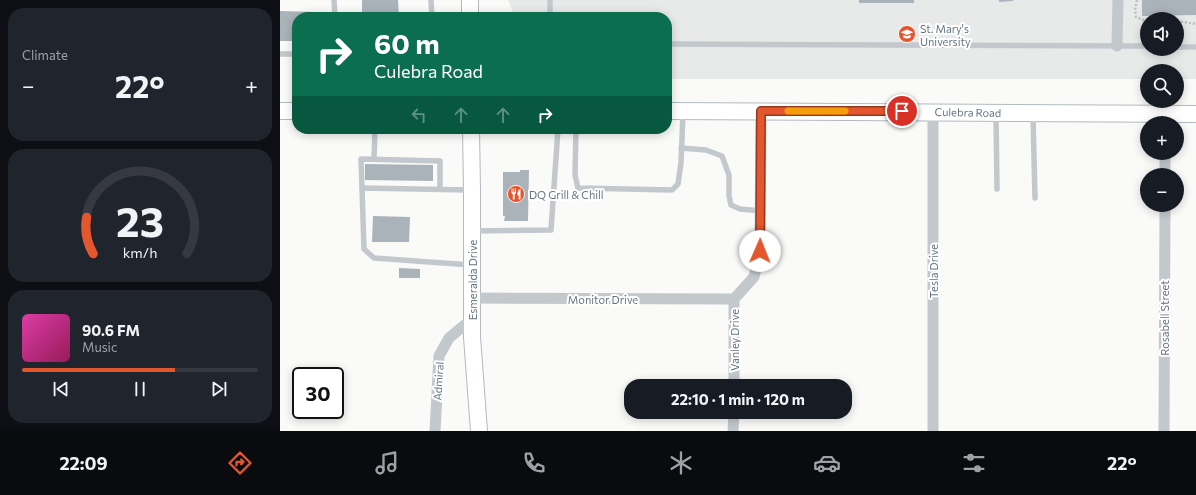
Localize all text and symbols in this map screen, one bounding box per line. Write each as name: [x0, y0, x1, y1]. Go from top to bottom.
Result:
map controls: [1140, 12, 1184, 212]
button: sound: [1140, 12, 1184, 56]
place label: St. Mary's University: [920, 22, 971, 48]
school or university icon: St. Mary's University: [897, 24, 917, 44]
text: 60 m: [374, 26, 440, 60]
icon: right: [308, 28, 360, 80]
text: Climate: [22, 47, 68, 63]
text: Culebra Road: [374, 60, 483, 82]
button: search: [1140, 64, 1184, 108]
text: 22°: [115, 67, 165, 104]
text: −: [22, 72, 35, 99]
text: +: [245, 72, 258, 99]
pin: [885, 94, 919, 128]
icon: arrive: [891, 100, 913, 122]
icon: left: [408, 104, 430, 126]
icon: ahead: [450, 104, 472, 126]
icon: ahead: [492, 104, 514, 126]
icon: right: [534, 104, 556, 126]
street label: Culebra Road: [935, 105, 1001, 119]
button: +: [1140, 116, 1184, 160]
button: −: [1140, 168, 1184, 212]
restaurant icon: DQ Grill & Chill: [506, 184, 526, 204]
place label: DQ Grill & Chill: [529, 188, 604, 201]
text: 23: [116, 194, 164, 245]
position arrow: [739, 230, 781, 272]
street label: Esmeralda Drive: [466, 240, 479, 320]
text: km/h: [123, 242, 157, 260]
street label: Tesla Drive: [927, 244, 940, 298]
street label: Rosabell Street: [1158, 280, 1171, 356]
street label: Monitor Drive: [568, 293, 638, 306]
street label: Vanley Drive: [728, 309, 741, 371]
text: 90.6 FM: [82, 321, 140, 339]
text: Music: [82, 339, 117, 355]
street label: Admiral: [430, 361, 446, 401]
speed limit sign: 30: [292, 367, 344, 419]
icon: previous: [50, 378, 72, 400]
icon: pause: [129, 378, 151, 400]
icon: next: [208, 378, 230, 400]
text: 22:10 · 1 min · 120 m: [671, 390, 805, 408]
icon: directions: [226, 449, 254, 477]
icon: music: [373, 449, 401, 477]
icon: phone: [520, 449, 548, 477]
icon: climate: [667, 449, 695, 477]
icon: car: [813, 449, 841, 477]
icon: filters: [960, 449, 988, 477]
text: 22:09: [59, 452, 108, 474]
text: 22°: [1107, 452, 1137, 474]

